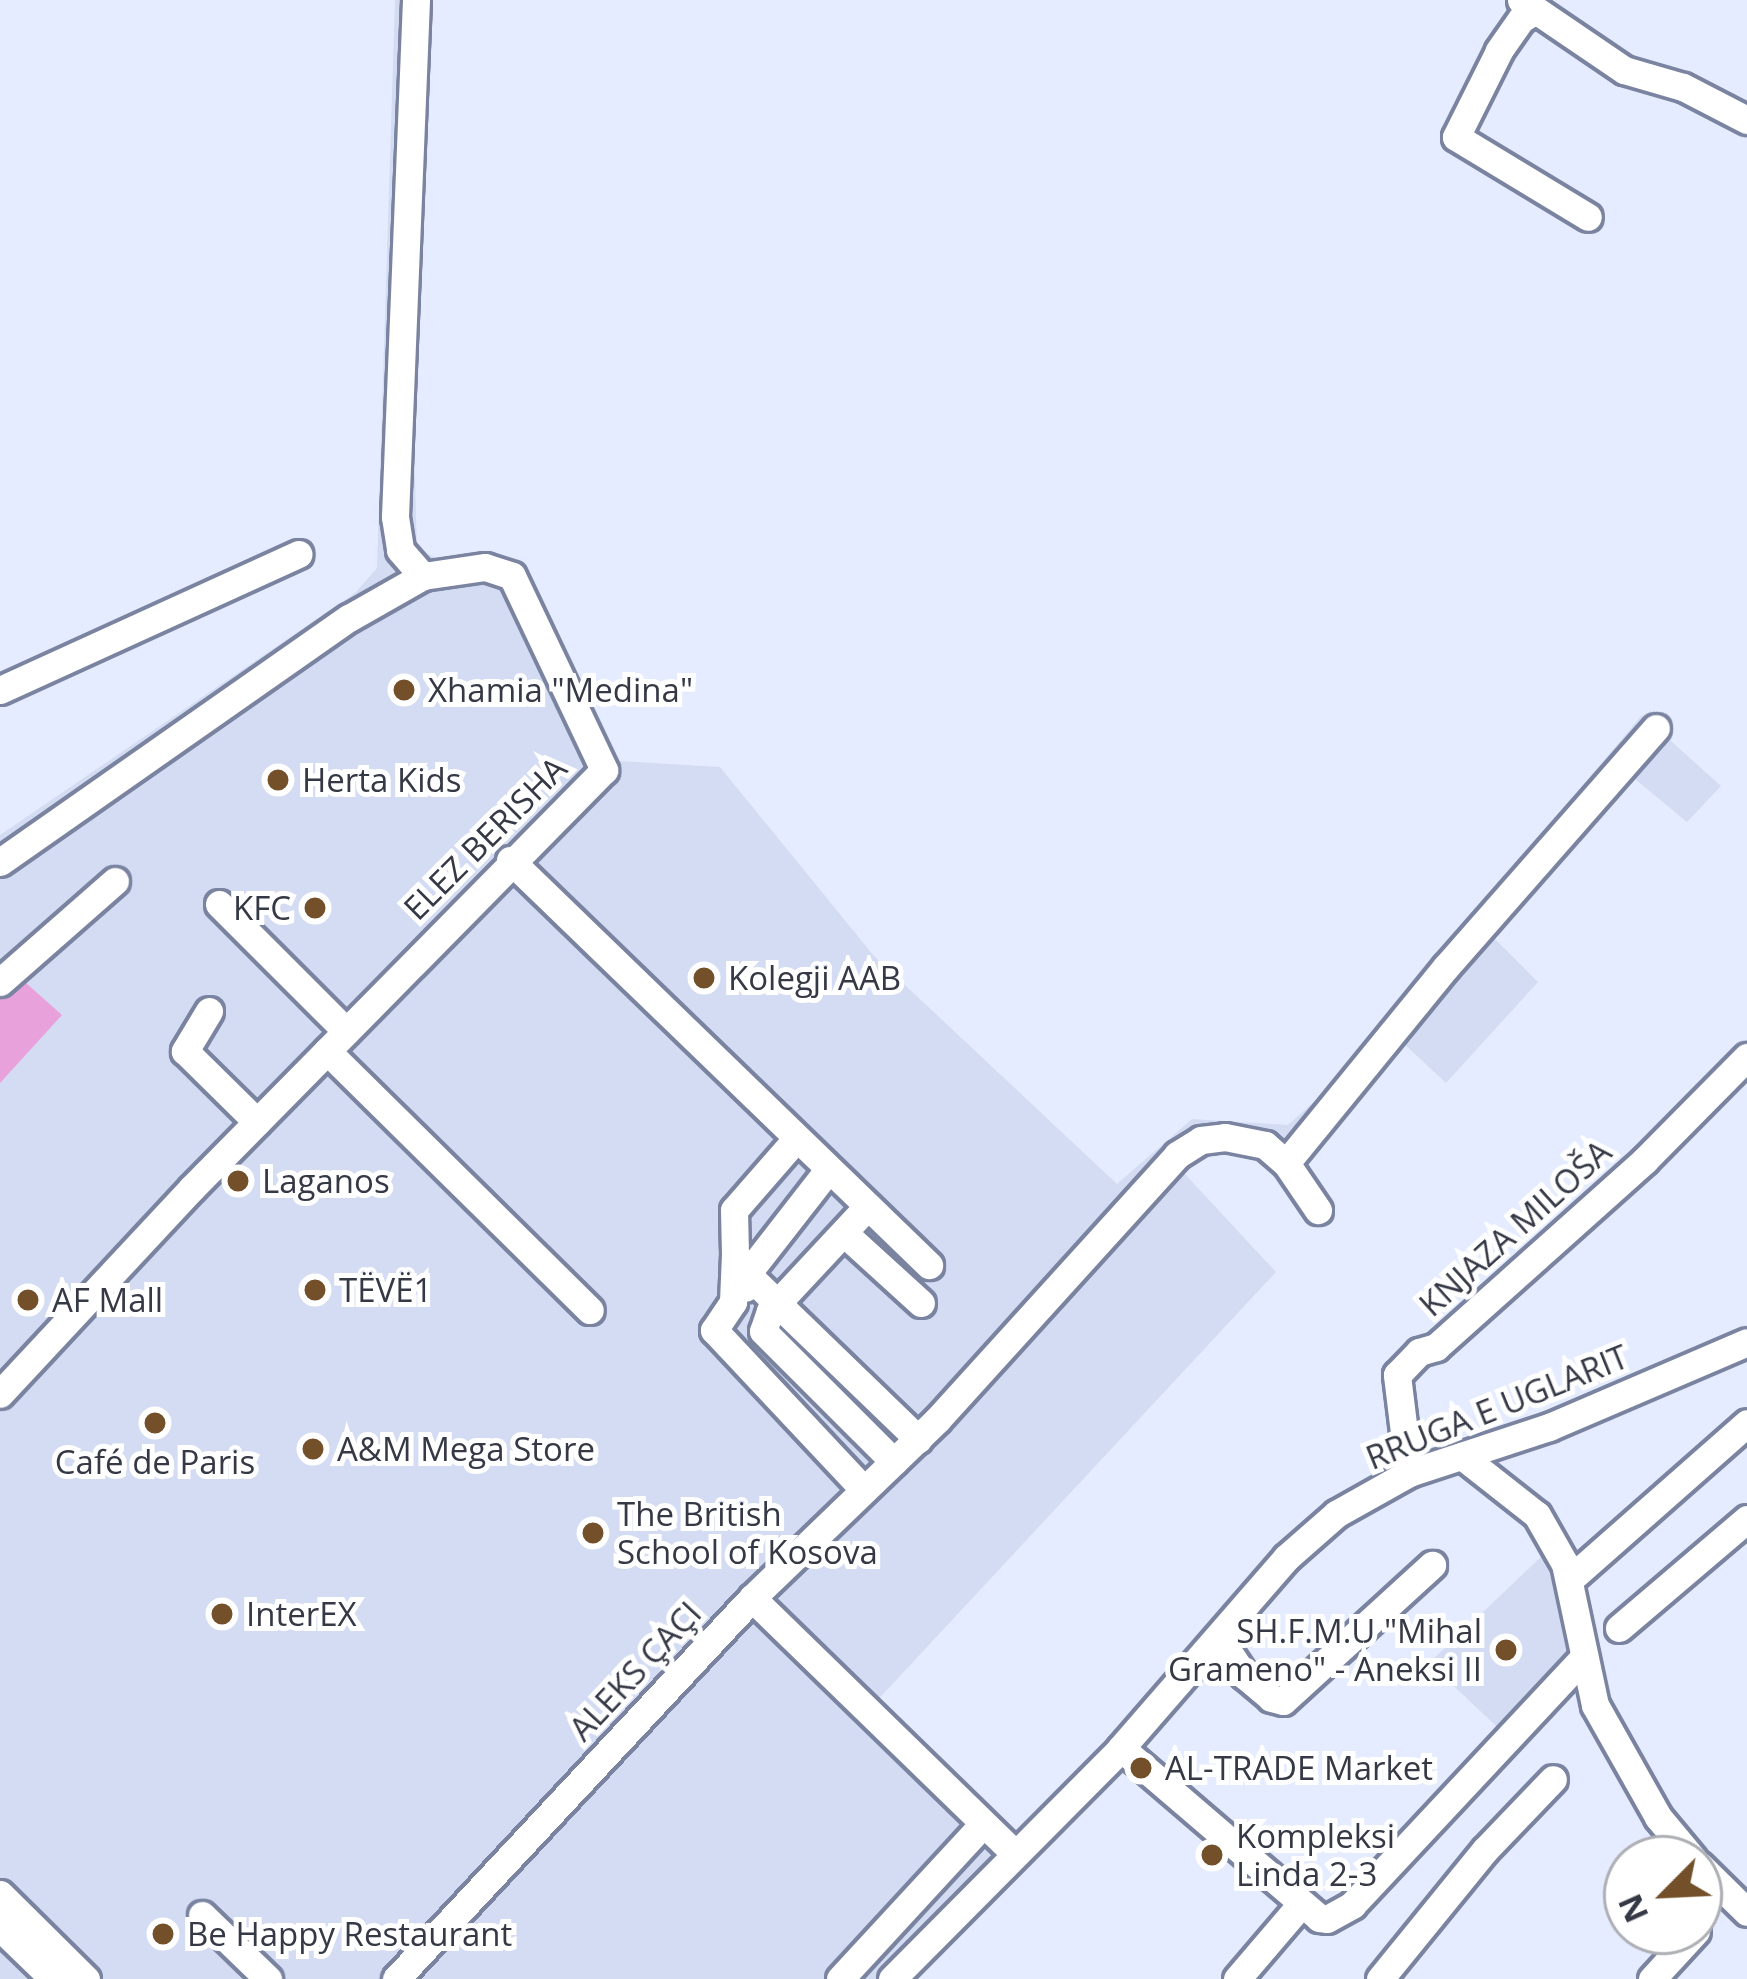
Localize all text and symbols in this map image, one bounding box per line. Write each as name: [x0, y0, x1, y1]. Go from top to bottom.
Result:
place label: Xhamia "Medina": [428, 670, 693, 710]
marker: Xhamia "Medina": [391, 677, 417, 703]
street label: ELEZ BERISHA: [395, 748, 575, 928]
place label: Herta Kids: [302, 760, 461, 800]
marker: Herta Kids: [265, 767, 291, 793]
place label: KFC: [233, 888, 291, 928]
marker: KFC: [302, 895, 328, 921]
place label: Kolegji AAB: [728, 958, 901, 998]
marker: Kolegji AAB: [691, 965, 717, 991]
street label: KNJAZA MILOŠA: [1411, 1132, 1619, 1324]
place label: Laganos: [262, 1161, 390, 1201]
marker: Laganos: [225, 1168, 251, 1194]
place label: TËVË1: [339, 1270, 432, 1310]
marker: TËVË1: [302, 1277, 328, 1303]
place label: AF Mall: [52, 1280, 163, 1320]
marker: AF Mall: [15, 1287, 41, 1313]
street label: RRUGA E UGLARIT: [1360, 1336, 1634, 1478]
marker: Café de Paris: [142, 1410, 168, 1436]
place label: A&M Mega Store: [337, 1429, 595, 1469]
marker: A&M Mega Store: [300, 1436, 326, 1462]
place label: Café de Paris: [55, 1442, 255, 1482]
place label: The British School of Kosova: [617, 1494, 878, 1572]
marker: The British School of Kosova: [580, 1520, 606, 1546]
place label: InterEX: [246, 1594, 357, 1634]
street label: ALEKS ÇAÇI: [561, 1594, 709, 1748]
marker: InterEX: [209, 1601, 235, 1627]
place label: SH.F.M.U "Mihal Grameno" - Aneksi II: [1168, 1611, 1482, 1689]
marker: SH.F.M.U "Mihal Grameno" - Aneksi II: [1493, 1637, 1519, 1663]
place label: AL-TRADE Market: [1165, 1748, 1433, 1788]
marker: AL-TRADE Market: [1128, 1755, 1154, 1781]
place label: Kompleksi Linda 2-3: [1236, 1816, 1395, 1894]
north arrow: [1603, 1835, 1723, 1955]
marker: Kompleksi Linda 2-3: [1199, 1842, 1225, 1868]
text: N: [1606, 1887, 1658, 1930]
place label: Be Happy Restaurant: [187, 1914, 512, 1954]
marker: Be Happy Restaurant: [150, 1921, 176, 1947]

